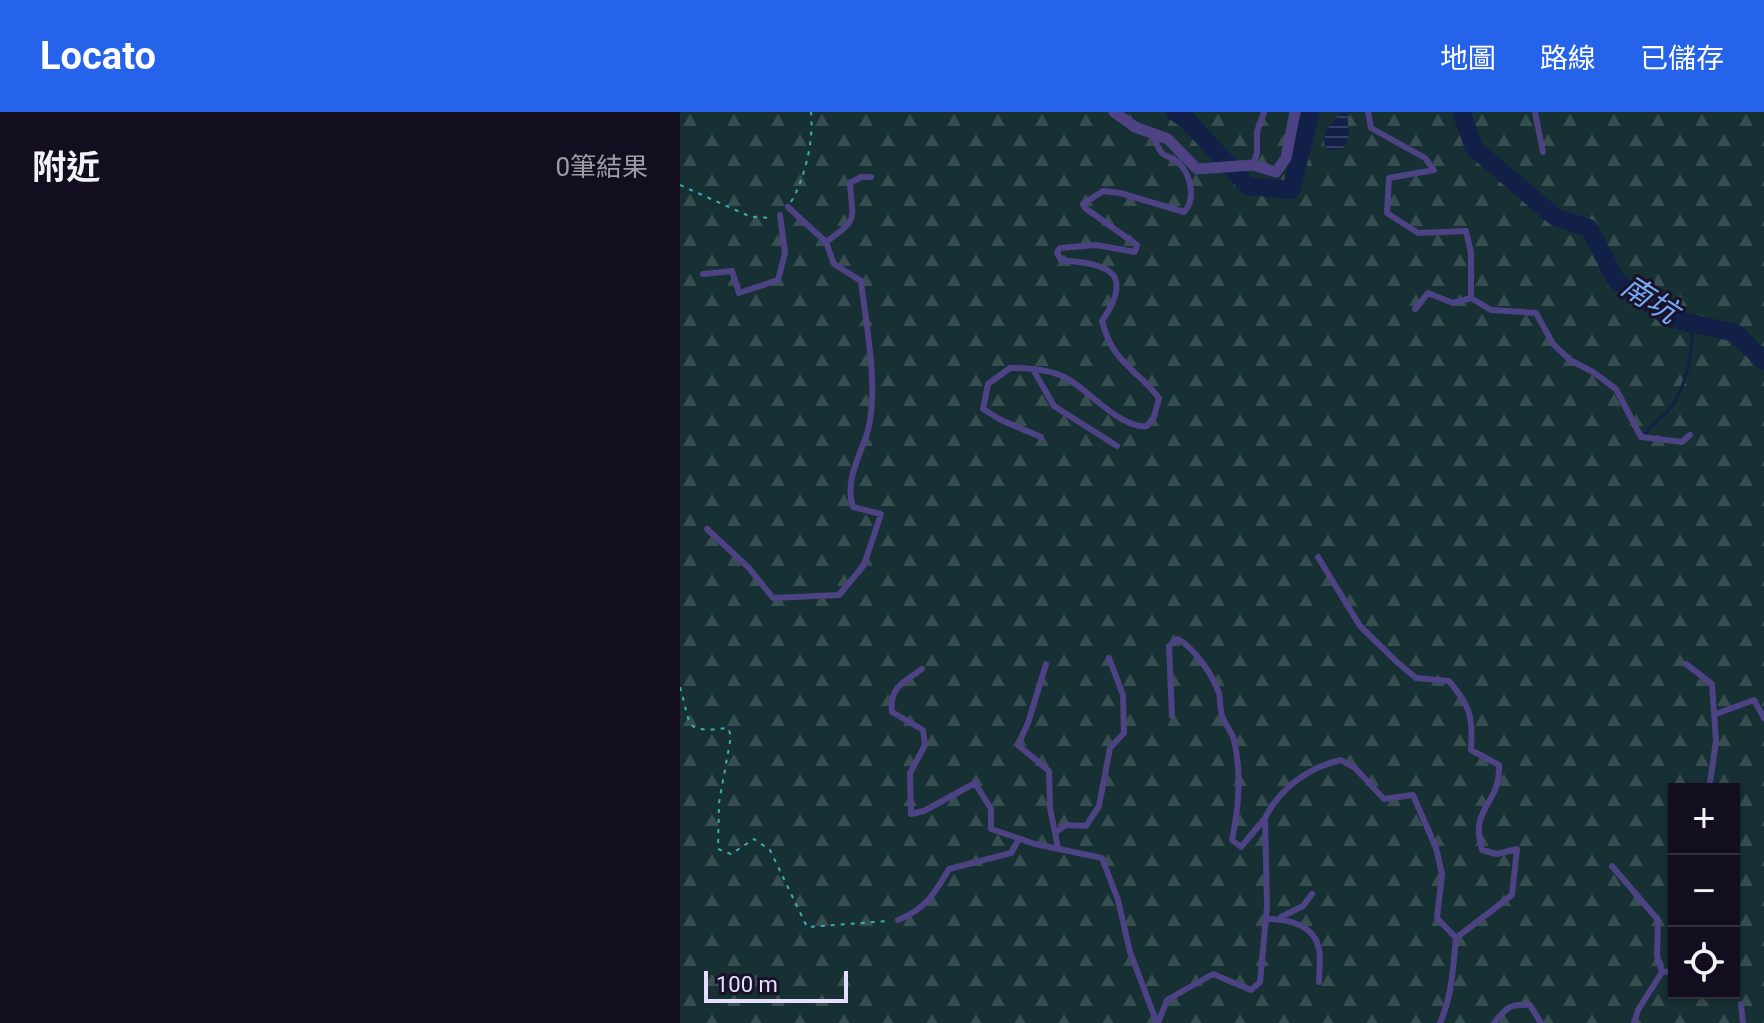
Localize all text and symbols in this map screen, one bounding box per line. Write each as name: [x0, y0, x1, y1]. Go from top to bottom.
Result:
text: Locato: [40, 34, 156, 78]
text: 地圖: [1440, 42, 1496, 75]
text: 路線: [1540, 42, 1596, 75]
text: 已儲存: [1640, 42, 1724, 75]
text: 附近: [32, 147, 100, 187]
text: 0筆結果: [555, 152, 648, 182]
water label: 南坑: [1615, 268, 1688, 332]
map controls: [1668, 783, 1740, 999]
button: +: [1668, 783, 1740, 855]
button: −: [1668, 855, 1740, 927]
button: locate: [1668, 927, 1740, 999]
scale bar: [704, 967, 848, 1003]
text: 100 m: [716, 972, 778, 997]

